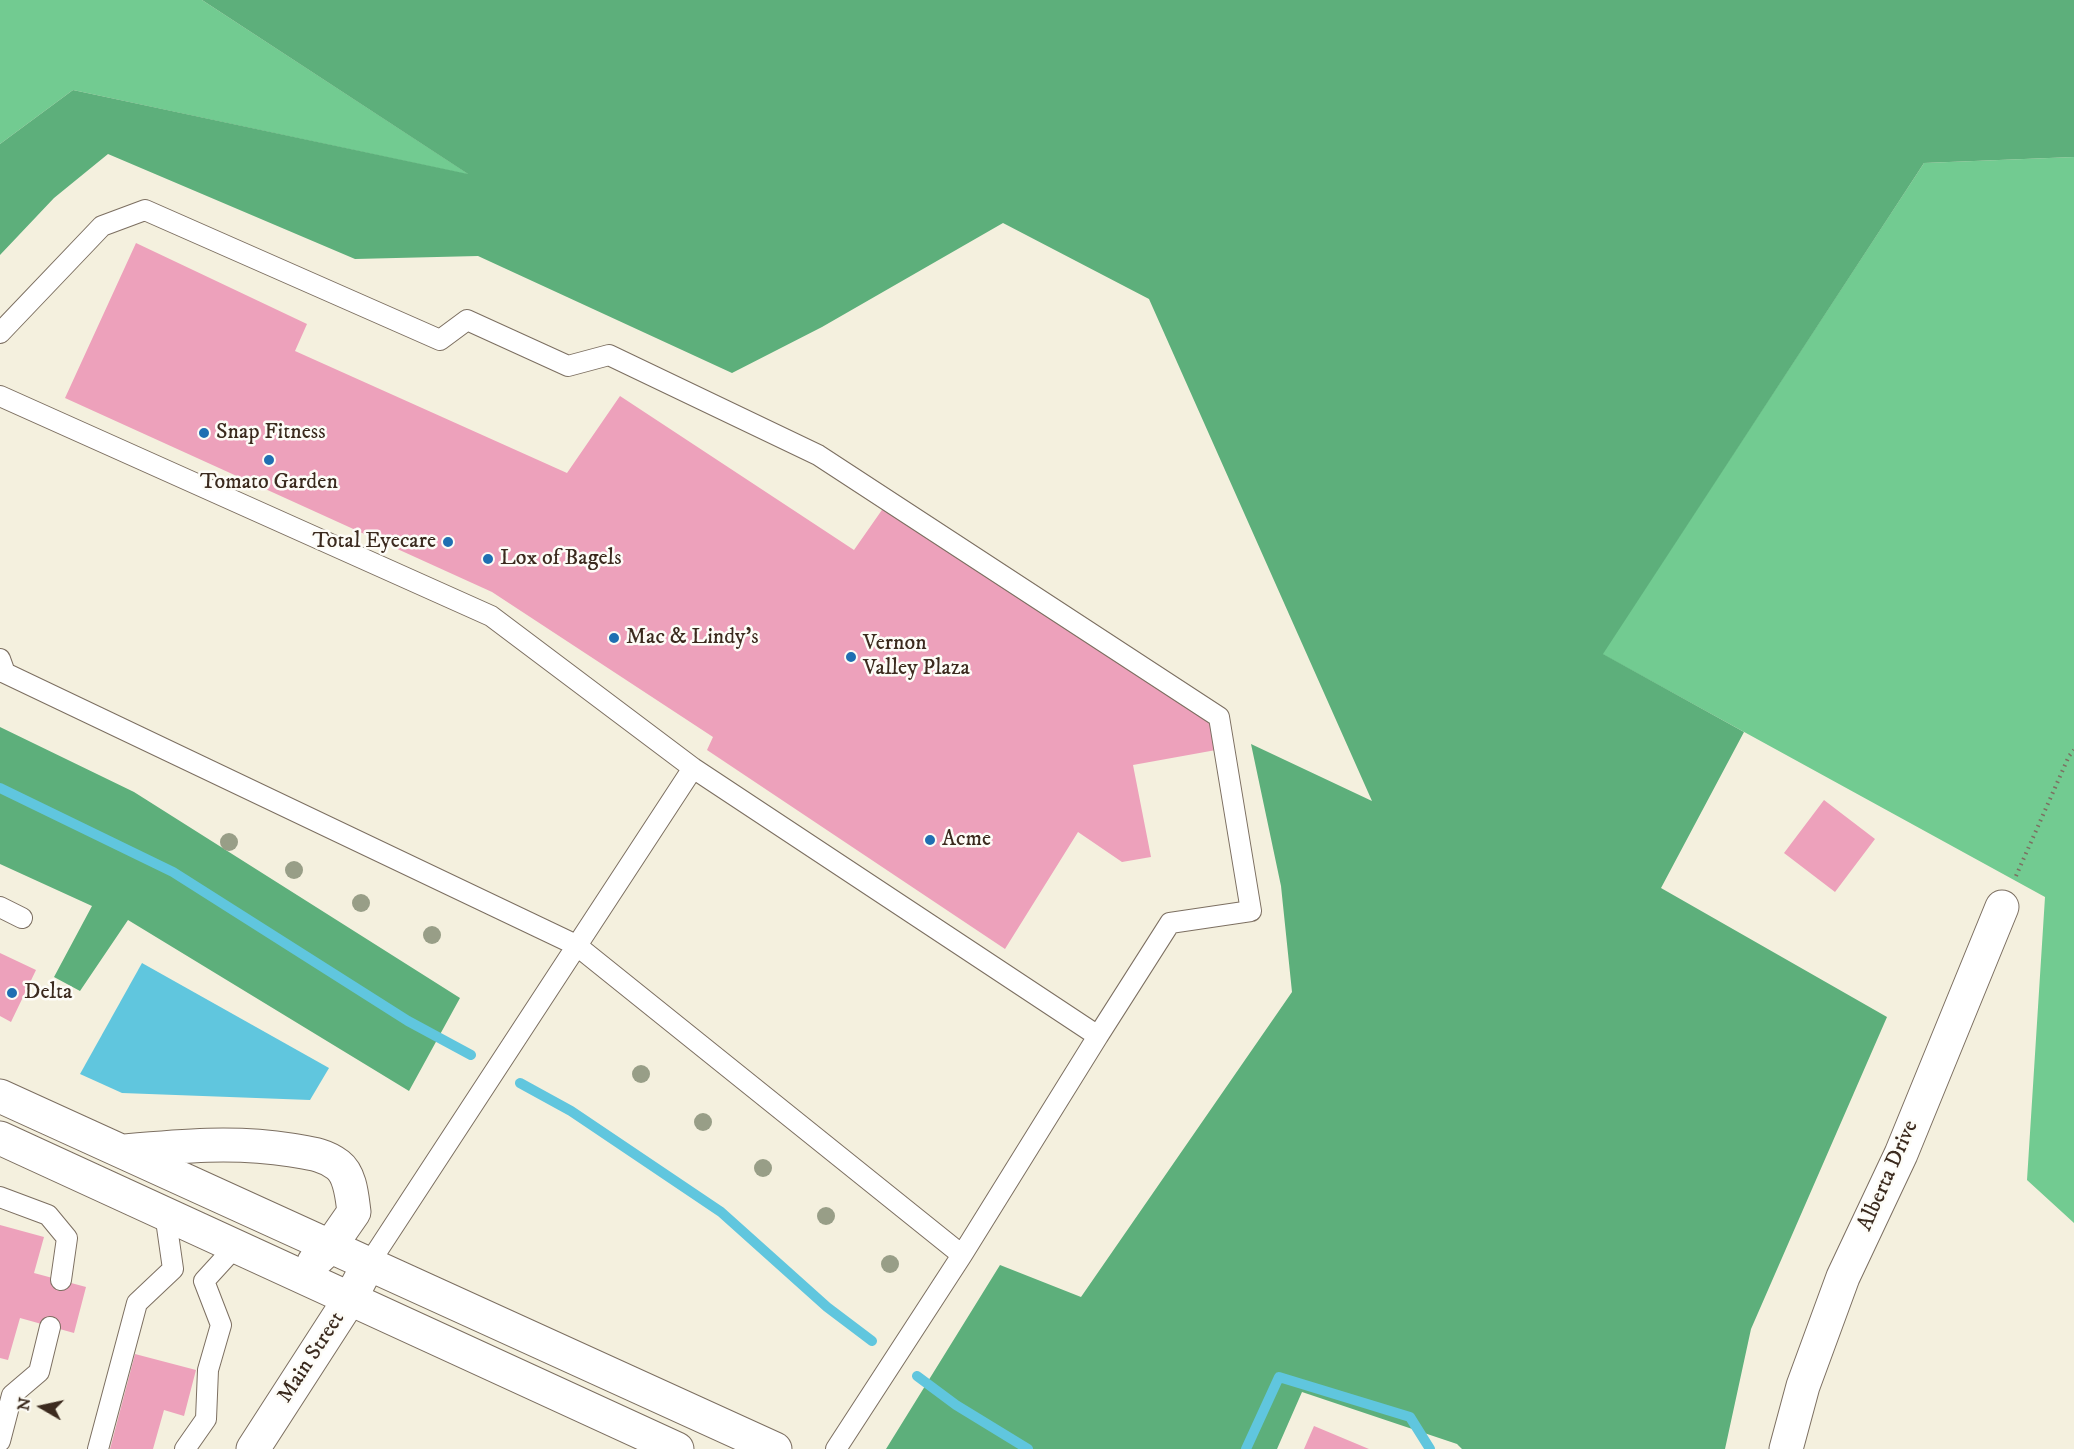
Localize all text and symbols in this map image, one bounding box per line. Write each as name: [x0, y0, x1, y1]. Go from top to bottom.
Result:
place label: Snap Fitness: [216, 420, 325, 446]
marker: Snap Fitness: [197, 426, 211, 440]
marker: Tomato Garden: [262, 453, 276, 467]
place label: Tomato Garden: [200, 470, 338, 496]
place label: Total Eyecare: [312, 529, 436, 555]
marker: Total Eyecare: [441, 535, 455, 549]
place label: Lox of Bagels: [500, 546, 621, 572]
marker: Lox of Bagels: [481, 552, 495, 566]
place label: Mac & Lindy's: [626, 625, 758, 651]
marker: Mac & Lindy's: [607, 631, 621, 645]
place label: Vernon Valley Plaza: [863, 631, 970, 682]
marker: Vernon Valley Plaza: [844, 650, 858, 664]
place label: Acme: [942, 827, 991, 853]
marker: Acme: [923, 833, 937, 847]
place label: Delta: [24, 980, 72, 1006]
marker: Delta: [5, 986, 19, 1000]
street label: Alberta Drive: [1853, 1117, 1925, 1235]
street label: Main Street: [273, 1307, 351, 1409]
north arrow: [12, 1377, 72, 1437]
text: N: [13, 1396, 35, 1412]

